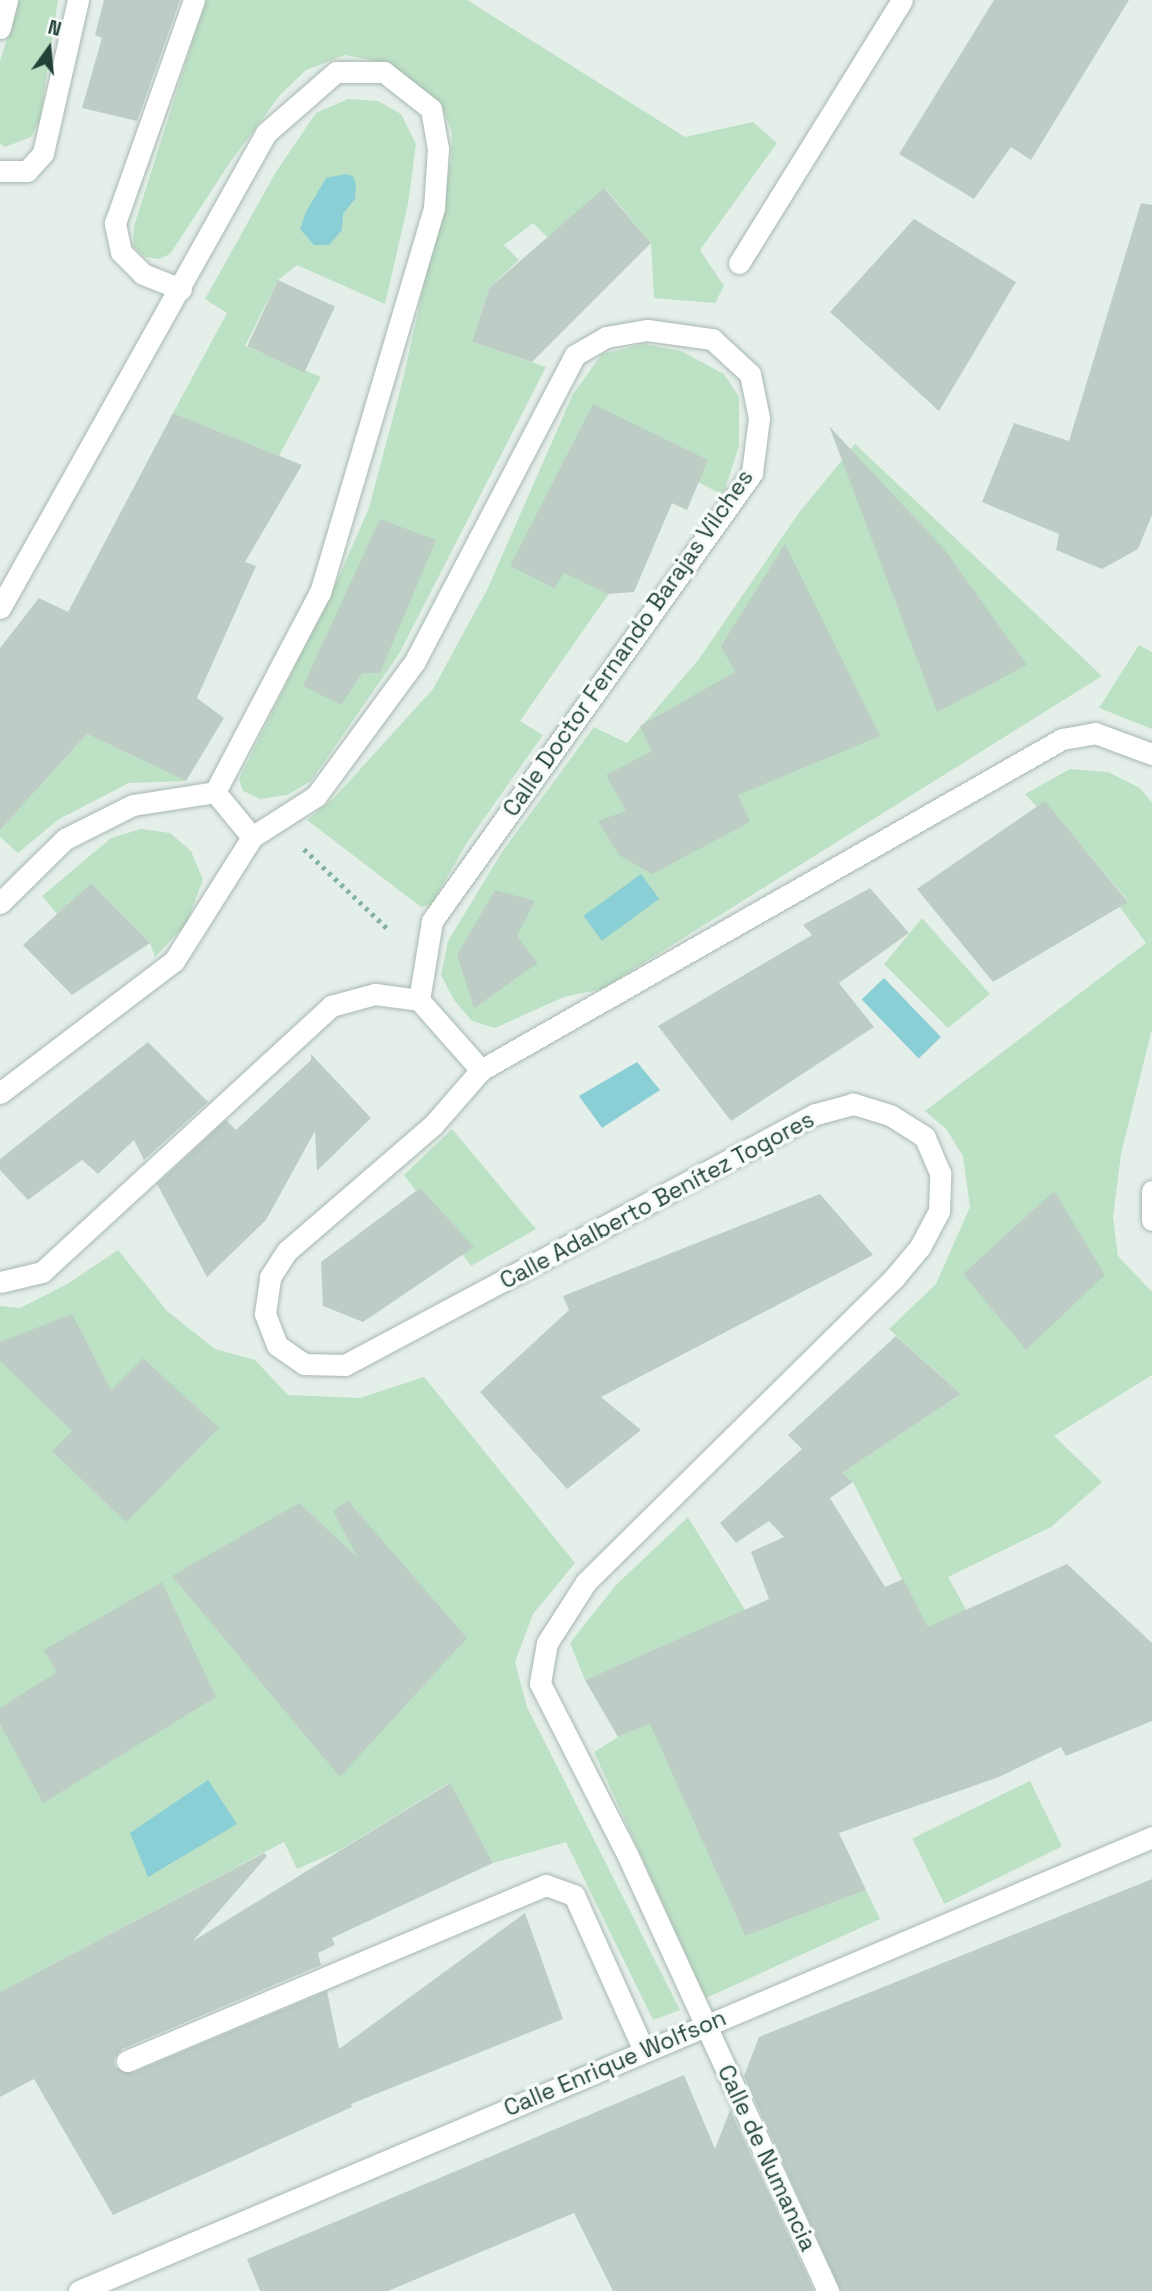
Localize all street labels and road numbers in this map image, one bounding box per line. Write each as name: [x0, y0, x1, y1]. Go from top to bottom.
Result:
street label: Calle Doctor Fernando Barajas Vilches: [497, 464, 759, 822]
street label: Calle Adalberto Benítez Togores: [495, 1105, 819, 1295]
street label: Calle Enrique Wolfson: [500, 2004, 730, 2122]
street label: Calle de Numancia: [712, 2061, 822, 2255]

